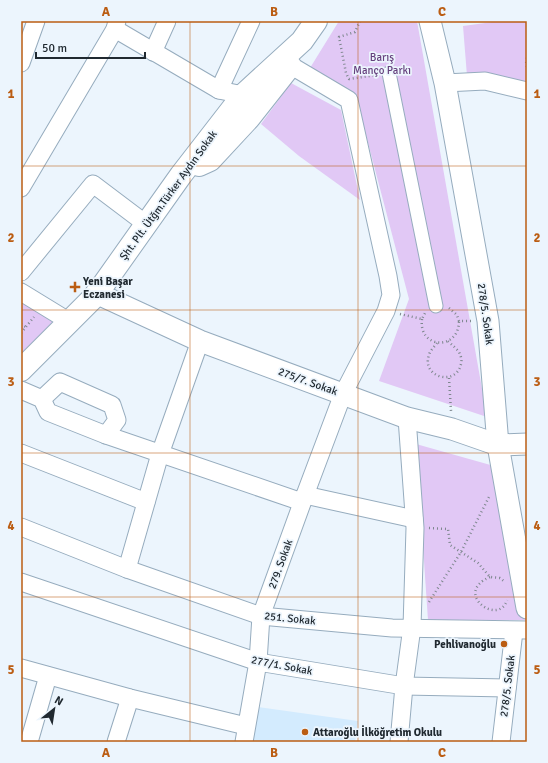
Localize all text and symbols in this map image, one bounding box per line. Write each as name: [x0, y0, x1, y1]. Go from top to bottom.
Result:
text: A: [102, 4, 111, 20]
text: B: [270, 4, 278, 20]
text: C: [438, 4, 446, 20]
scale bar: [36, 34, 145, 60]
text: 50 m: [42, 41, 67, 56]
park label: Barış Manço Parkı: [353, 51, 411, 77]
text: 1: [7, 86, 15, 102]
text: 1: [533, 86, 541, 102]
street label: Şht. Plt. Ütğm.Türker Aydın Sokak: [116, 127, 220, 263]
text: 2: [7, 230, 15, 246]
text: 2: [533, 230, 541, 246]
place label: Yeni Başar Eczanesi: [82, 275, 133, 301]
marker: Yeni Başar Eczanesi: [70, 282, 80, 292]
street label: 278/5. Sokak: [475, 282, 496, 346]
street label: 275/7. Sokak: [276, 365, 340, 398]
text: 3: [7, 374, 15, 390]
text: 3: [533, 374, 541, 390]
text: 4: [7, 518, 15, 534]
text: 4: [533, 518, 541, 534]
street label: 279. Sokak: [266, 537, 296, 591]
street label: 251. Sokak: [264, 609, 317, 628]
place label: Pehlivanoğlu: [434, 638, 496, 651]
marker: Pehlivanoğlu: [499, 639, 509, 649]
street label: 277/1. Sokak: [250, 653, 314, 678]
street label: 278/5. Sokak: [497, 654, 518, 718]
text: 5: [7, 662, 15, 678]
text: 5: [533, 662, 541, 678]
north arrow: [34, 689, 74, 729]
text: N: [52, 693, 65, 708]
place label: Attaroğlu İlköğretim Okulu: [313, 725, 442, 739]
marker: Attaroğlu İlköğretim Okulu: [300, 727, 310, 737]
text: A: [102, 745, 111, 761]
text: B: [270, 745, 278, 761]
text: C: [438, 745, 446, 761]

